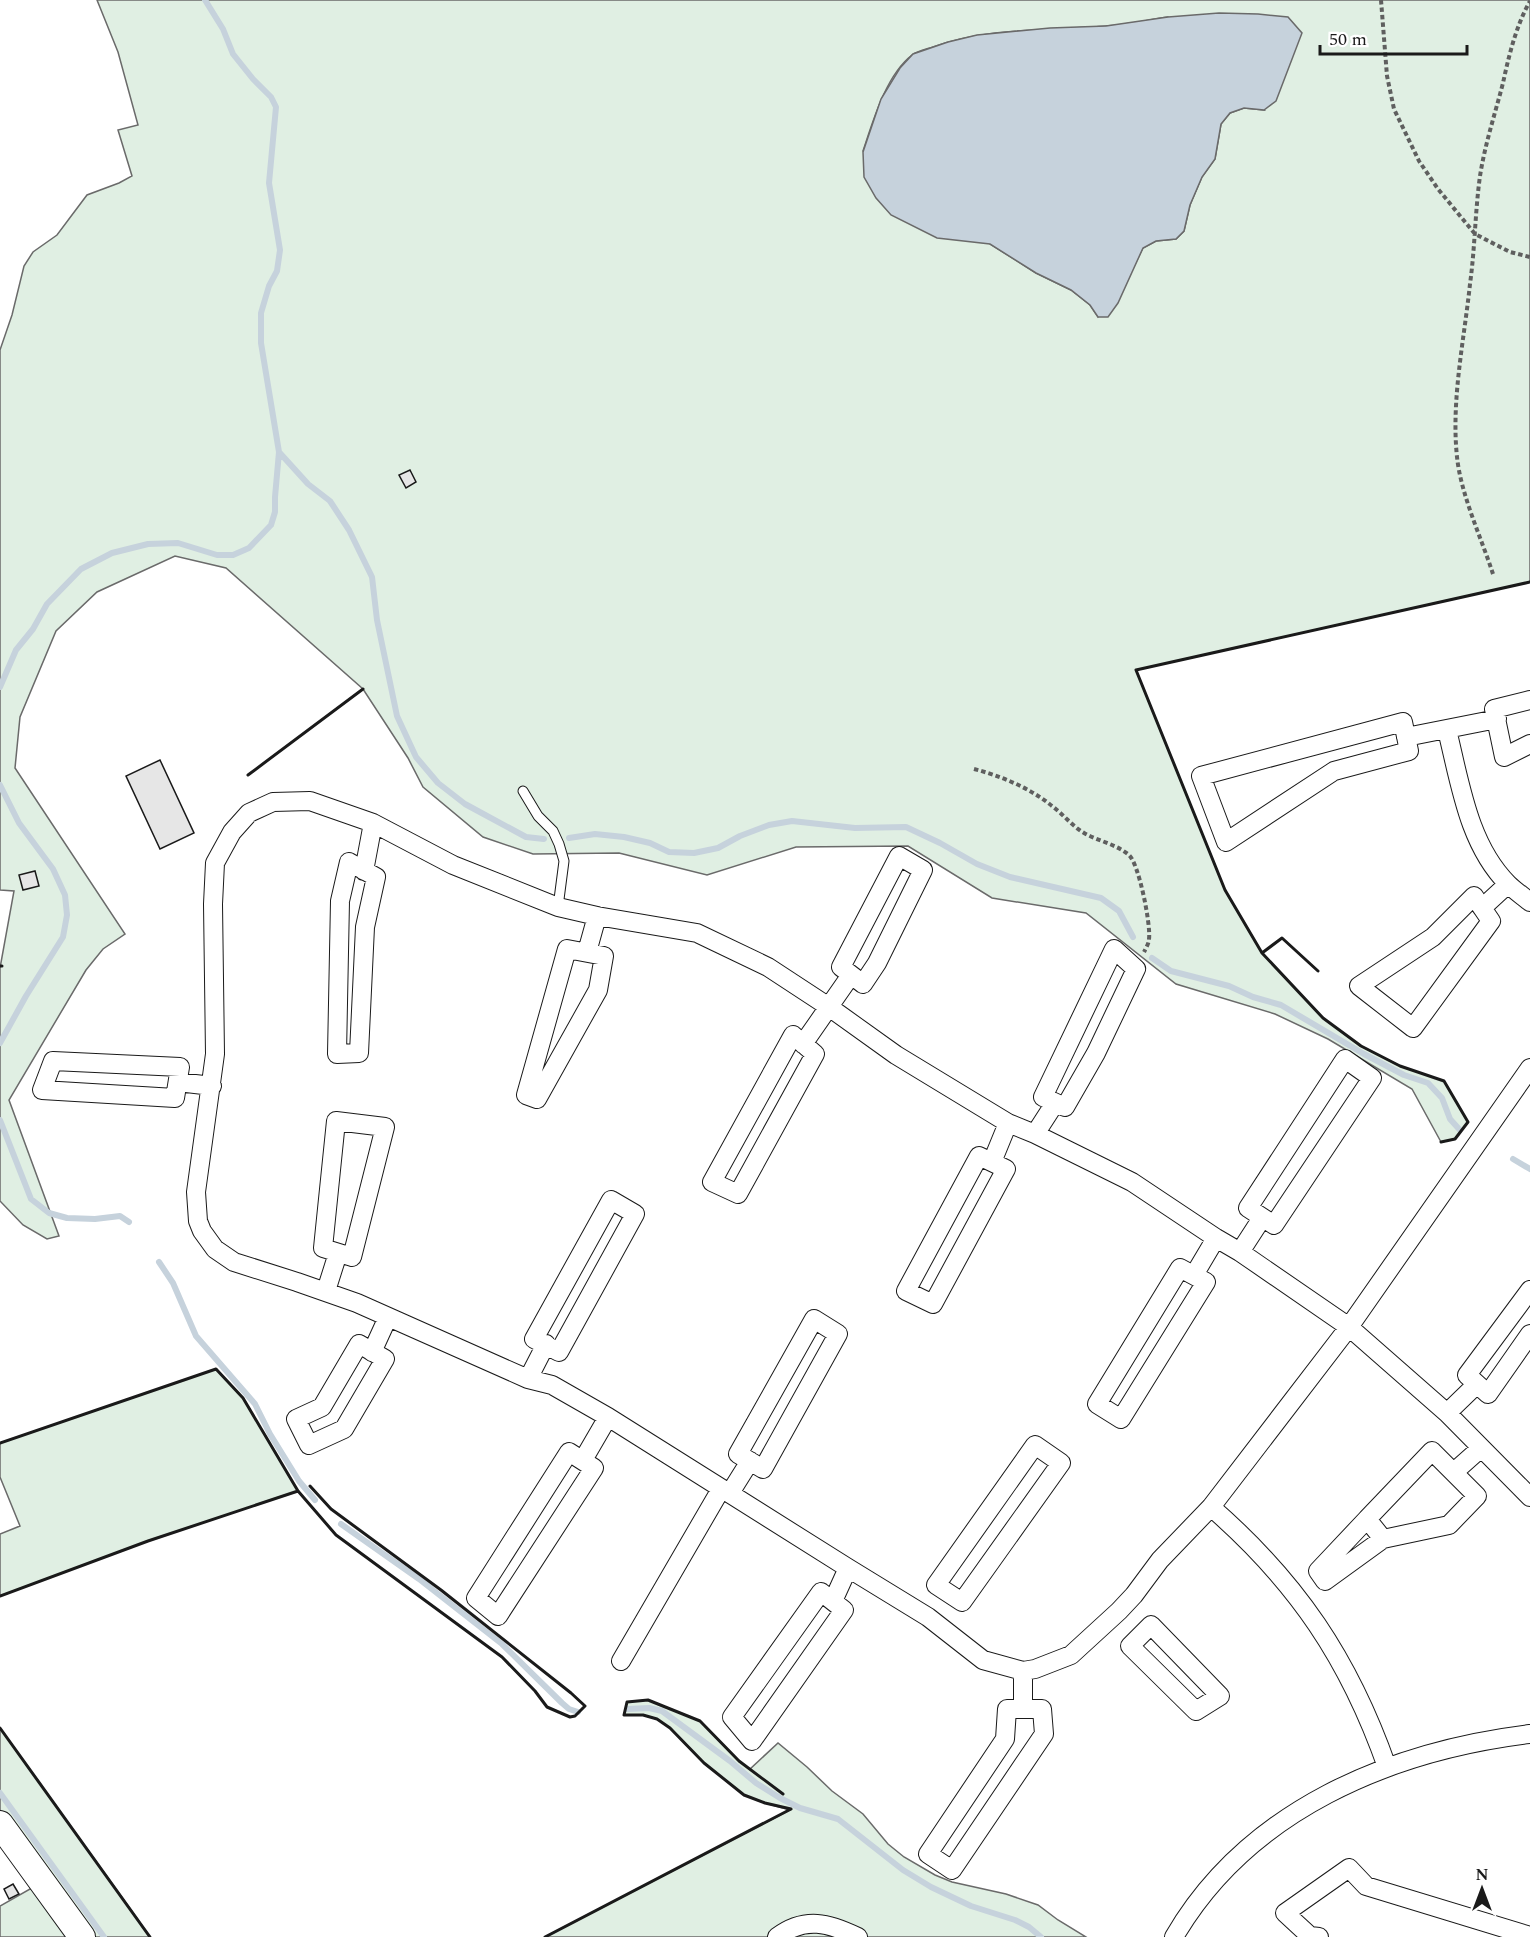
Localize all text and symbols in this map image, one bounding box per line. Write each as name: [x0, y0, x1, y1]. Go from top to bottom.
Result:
scale bar: [1320, 18, 1467, 56]
text: 50 m: [1329, 26, 1367, 53]
north arrow: [1452, 1859, 1512, 1919]
text: N: [1475, 1863, 1489, 1887]

